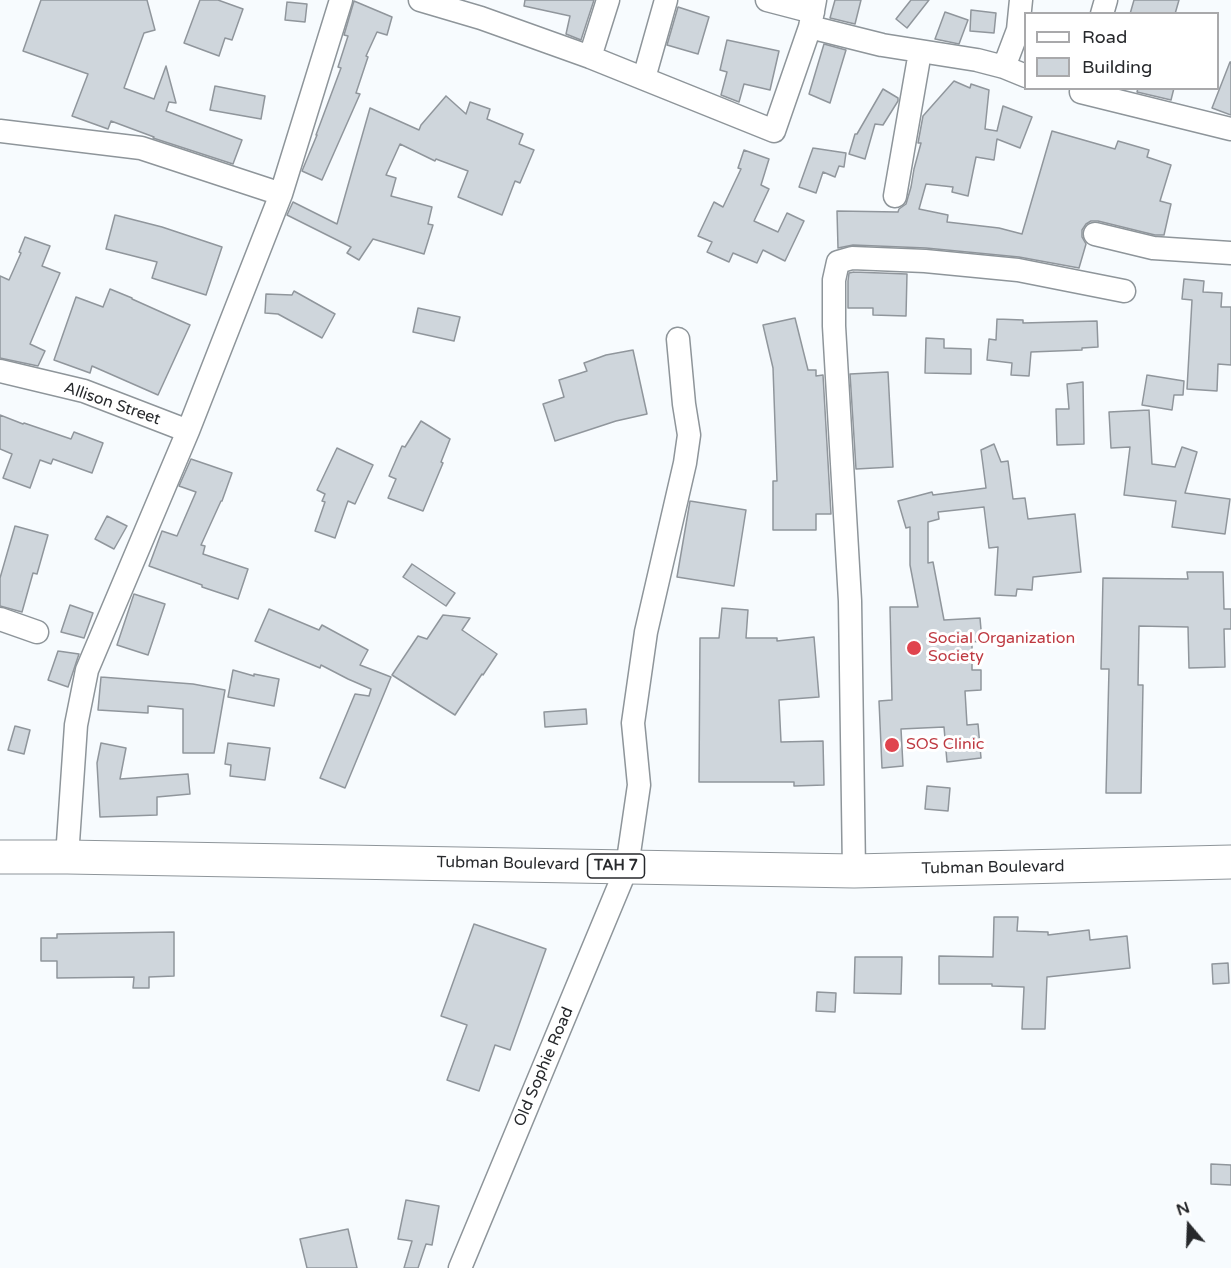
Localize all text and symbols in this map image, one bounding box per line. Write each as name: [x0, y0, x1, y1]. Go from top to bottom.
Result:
legend: [1024, 12, 1219, 90]
text: Road: [1082, 26, 1127, 48]
text: Building: [1082, 56, 1152, 78]
street label: Allison Street: [61, 379, 163, 429]
place label: Social Organization Society: [928, 629, 1075, 667]
marker: Social Organization Society: [905, 639, 923, 657]
place label: SOS Clinic: [906, 735, 984, 755]
marker: SOS Clinic: [883, 736, 901, 754]
street label: Tubman Boulevard: [436, 853, 580, 875]
road number: TAH 7: [588, 854, 644, 878]
street label: Tubman Boulevard: [921, 857, 1065, 879]
street label: Old Sophie Road: [510, 1004, 578, 1130]
north arrow: [1159, 1196, 1219, 1256]
text: N: [1174, 1197, 1192, 1221]

